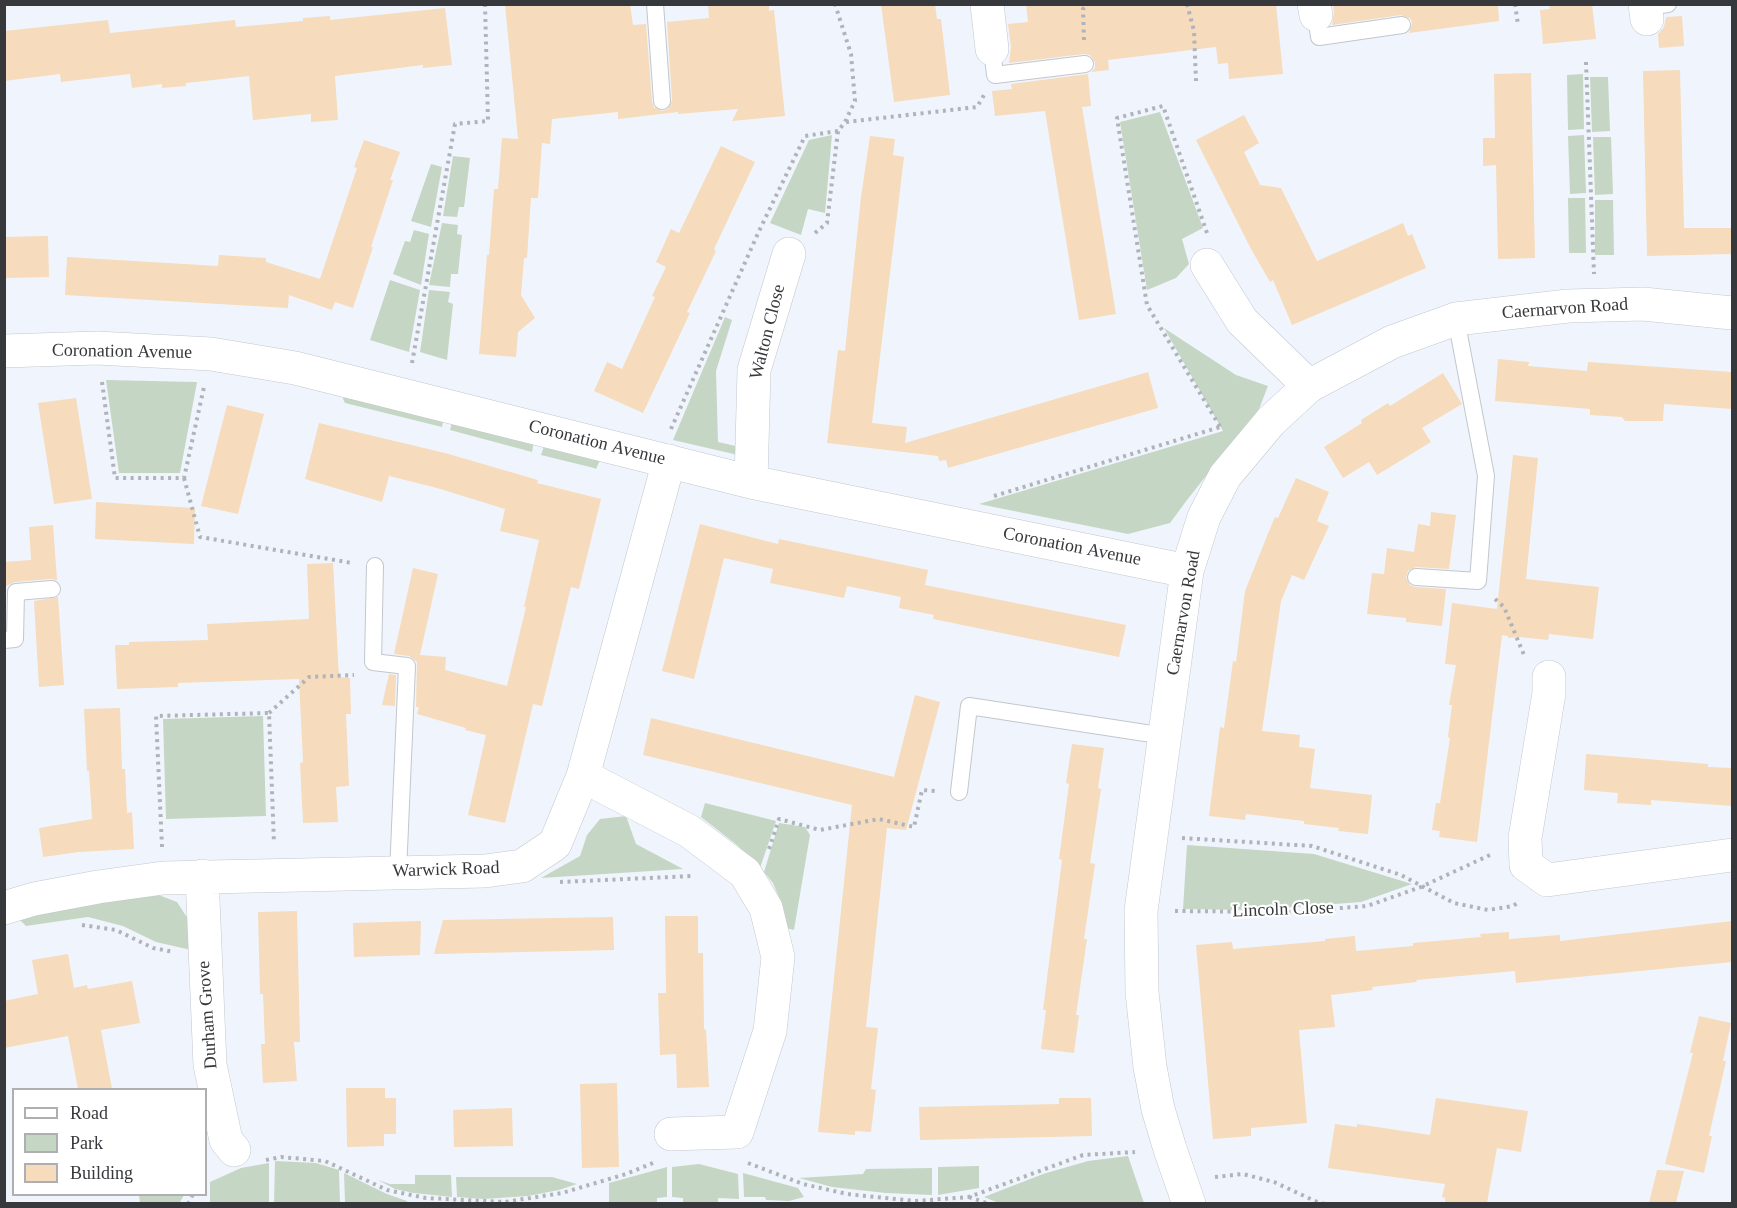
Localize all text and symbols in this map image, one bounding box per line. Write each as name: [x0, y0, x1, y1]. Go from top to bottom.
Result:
street label: Walton Close: [746, 282, 790, 382]
street label: Caernarvon Road: [1501, 294, 1629, 324]
street label: Coronation Avenue: [52, 340, 192, 364]
street label: Coronation Avenue: [526, 416, 668, 470]
street label: Coronation Avenue: [1001, 523, 1143, 571]
street label: Caernarvon Road: [1162, 549, 1206, 677]
street label: Warwick Road: [392, 857, 500, 883]
street label: Lincoln Close: [1232, 897, 1334, 923]
street label: Durham Grove: [193, 960, 223, 1070]
legend: [12, 1088, 207, 1196]
text: Road: [70, 1103, 108, 1123]
text: Park: [70, 1133, 103, 1153]
text: Building: [70, 1163, 133, 1183]

